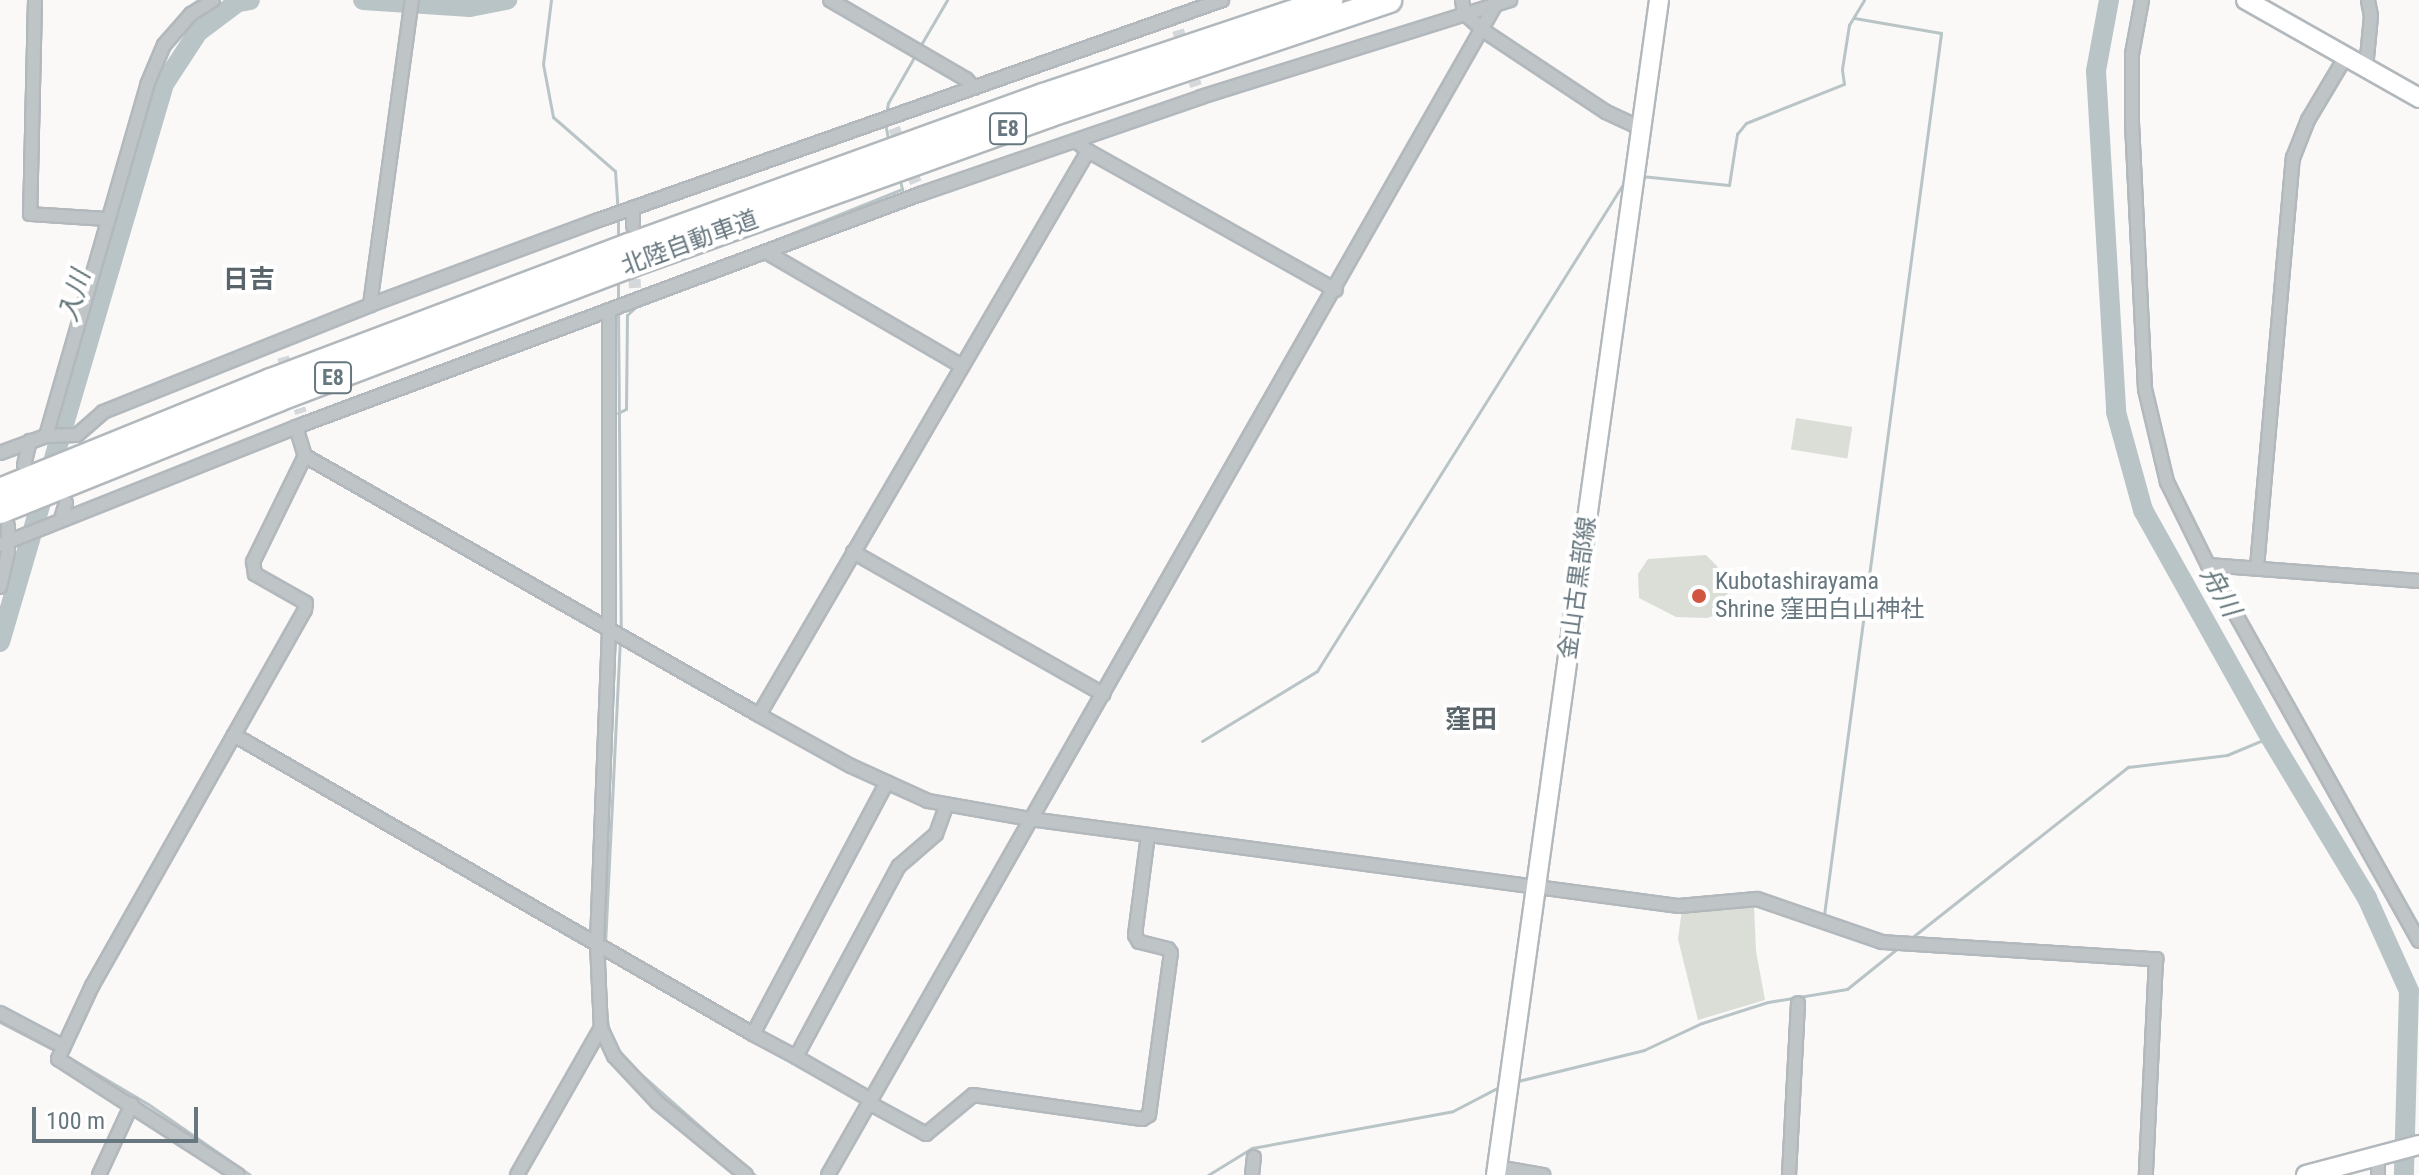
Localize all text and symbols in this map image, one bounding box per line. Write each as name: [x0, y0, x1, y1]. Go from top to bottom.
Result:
road number: E8: [988, 111, 1028, 147]
street label: 北陸自動車道: [617, 205, 763, 281]
district label: 日吉: [223, 264, 275, 296]
water label: 入川: [53, 267, 97, 325]
road number: E8: [313, 360, 353, 396]
street label: 金山古黒部線: [1554, 515, 1602, 661]
water label: 舟川: [2193, 562, 2247, 622]
place label: Kubotashirayama Shrine 窪田白山神社: [1715, 568, 1924, 624]
marker: Kubotashirayama Shrine 窪田白山神社: [1690, 587, 1708, 605]
district label: 窪田: [1445, 704, 1497, 736]
scale bar: [36, 1091, 202, 1141]
text: 100 m: [46, 1107, 105, 1135]

